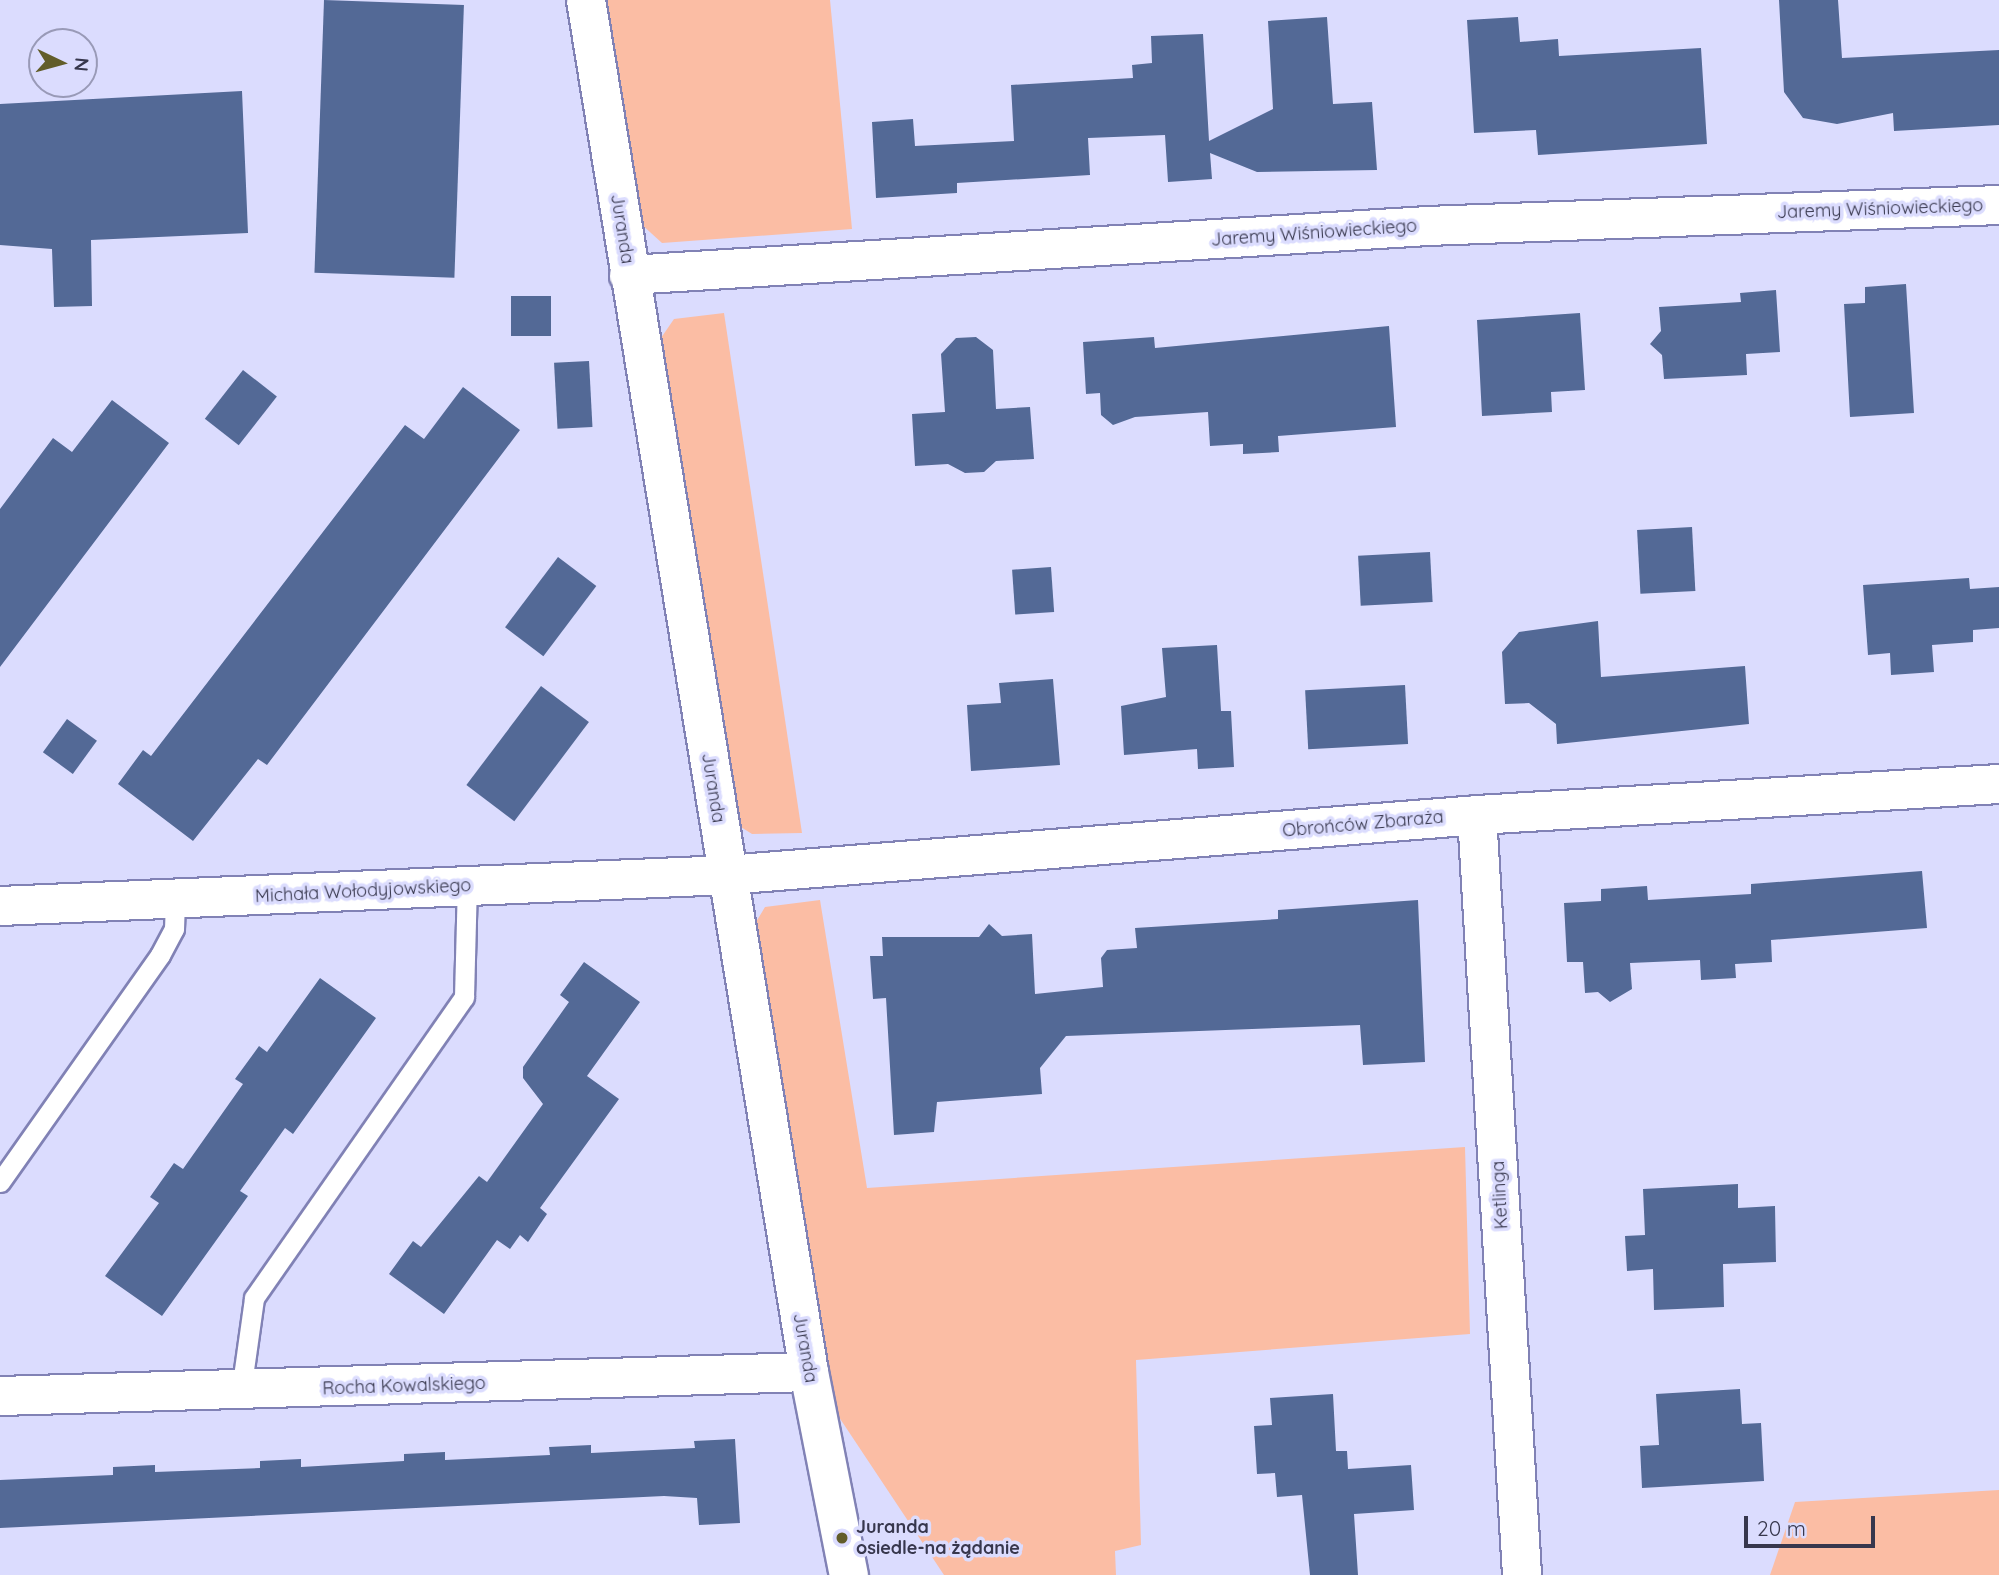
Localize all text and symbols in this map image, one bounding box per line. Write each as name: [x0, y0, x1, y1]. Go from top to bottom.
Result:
north arrow: [28, 28, 98, 98]
text: N: [69, 57, 94, 73]
street label: Juranda: [606, 193, 638, 265]
street label: Jaremy Wiśniowieckiego: [1777, 195, 1983, 223]
street label: Jaremy Wiśniowieckiego: [1210, 215, 1418, 251]
street label: Juranda: [697, 752, 729, 824]
street label: Obrońców Zbaraża: [1282, 806, 1444, 842]
street label: Michała Wołodyjowskiego: [254, 875, 472, 907]
street label: Ketlinga: [1487, 1160, 1513, 1230]
street label: Juranda: [788, 1311, 822, 1385]
street label: Rocha Kowalskiego: [322, 1372, 486, 1400]
scale bar: [1747, 1502, 1878, 1546]
text: 20 m: [1757, 1515, 1806, 1541]
place label: Juranda osiedle-na żądanie: [856, 1517, 1020, 1560]
marker: Juranda osiedle-na żądanie: [834, 1530, 850, 1546]

